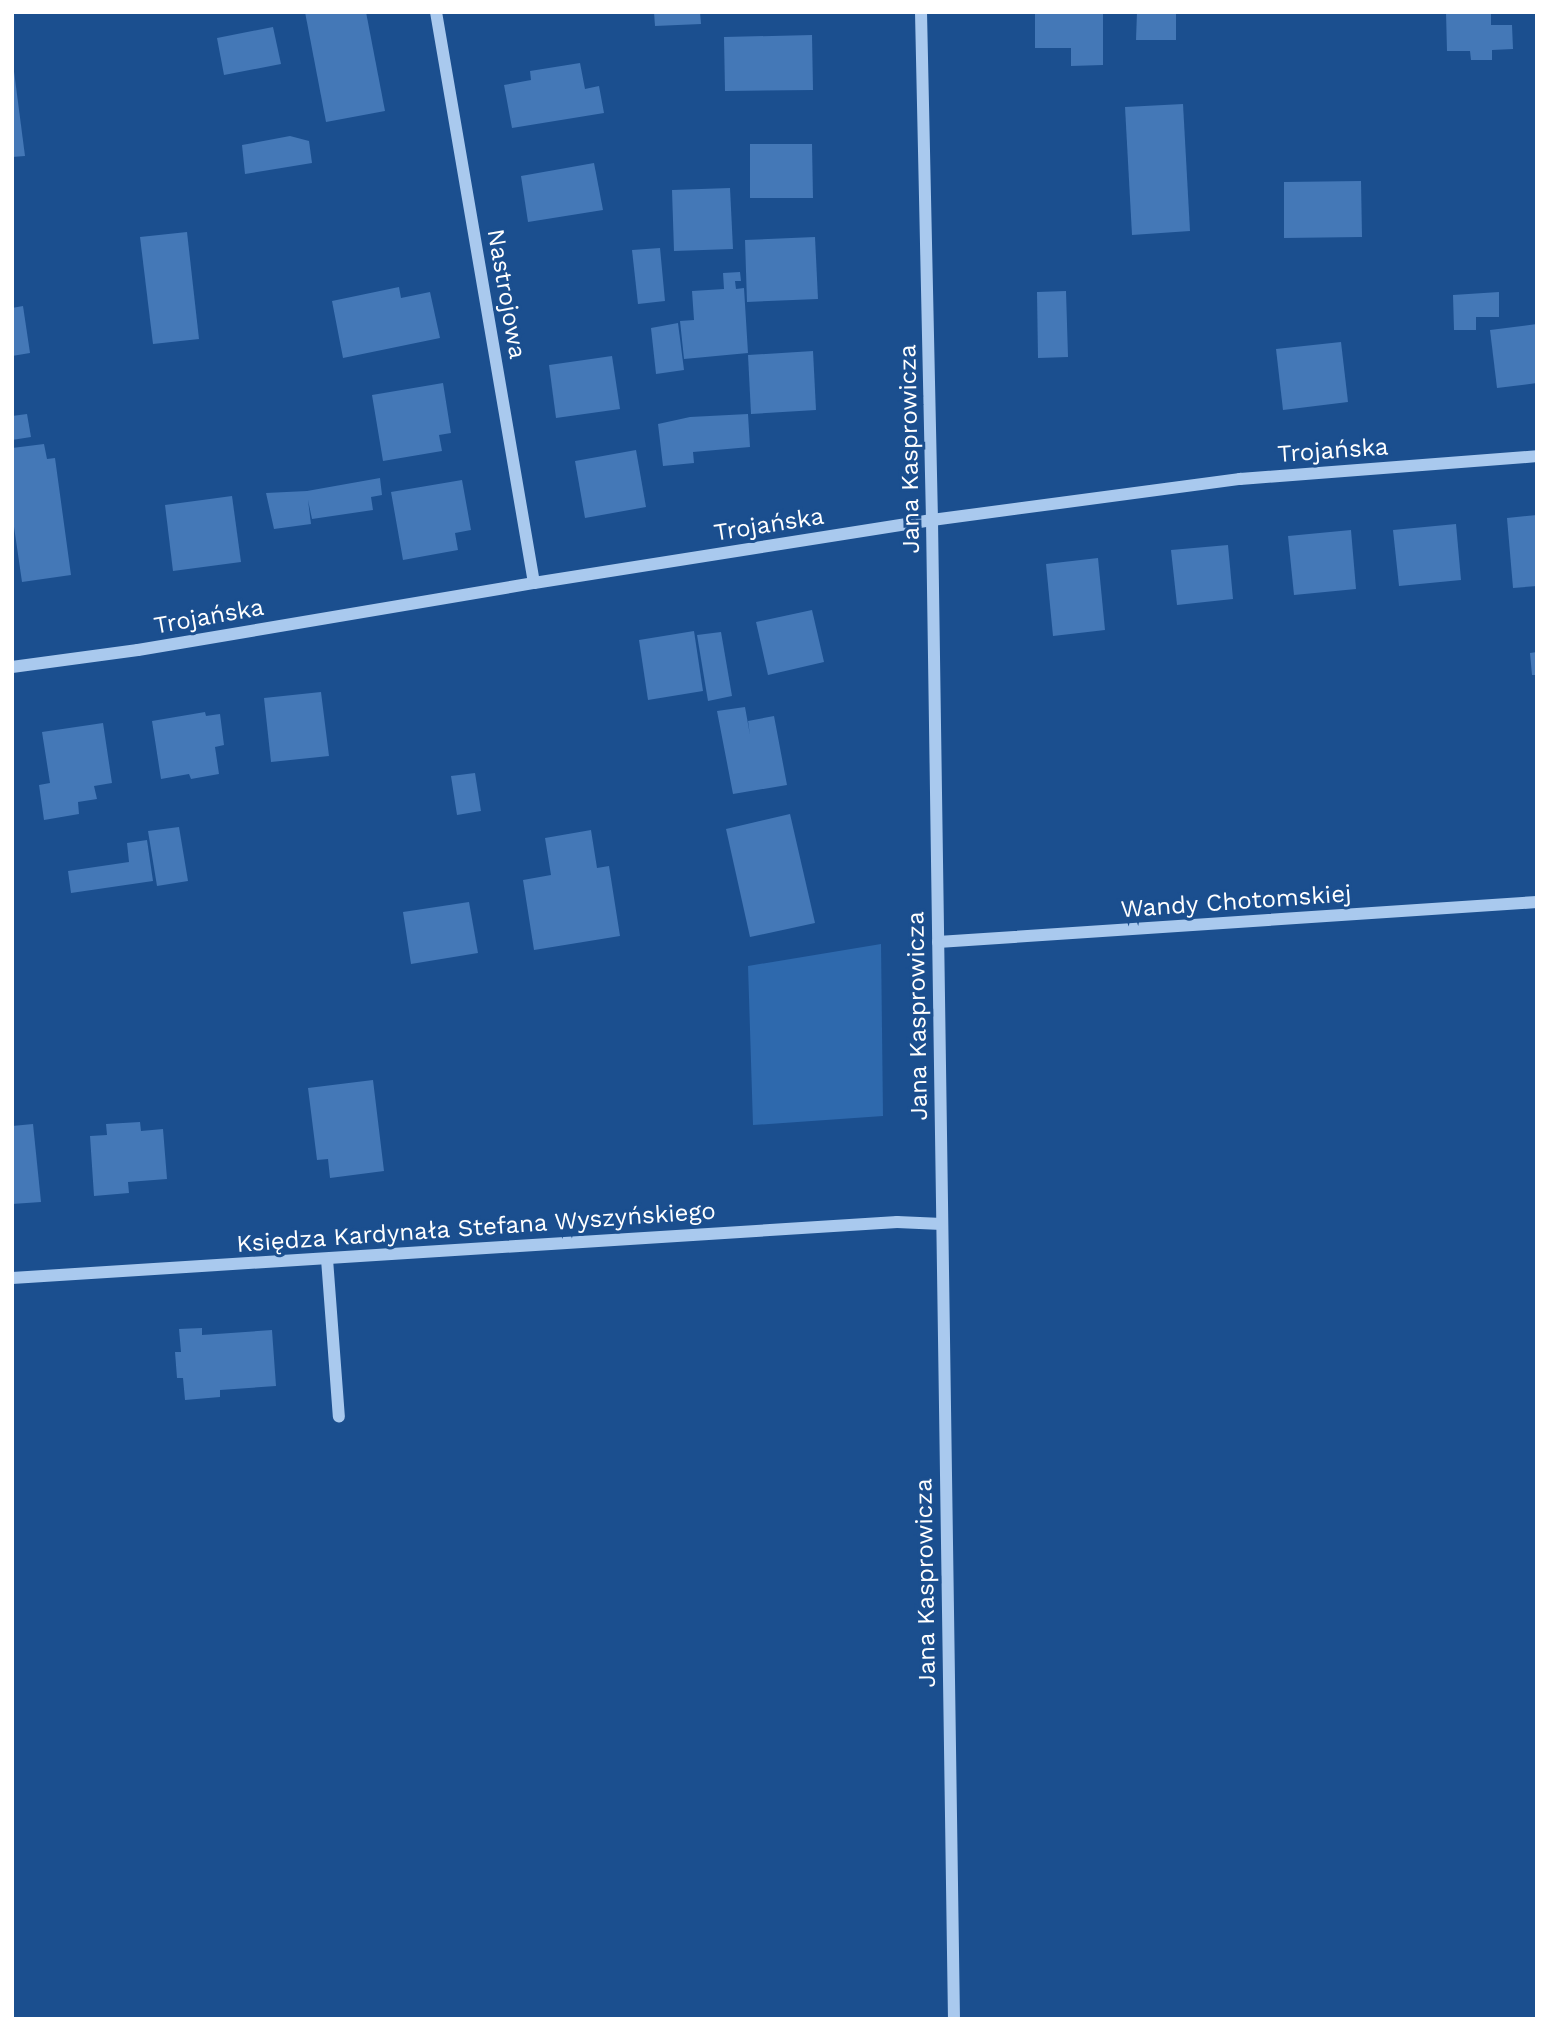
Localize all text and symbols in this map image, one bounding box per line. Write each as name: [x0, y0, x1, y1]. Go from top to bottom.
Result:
street label: Nastrojowa: [480, 227, 532, 361]
street label: Jana Kasprowicza: [894, 344, 926, 554]
street label: Trojańska: [1277, 433, 1389, 469]
street label: Trojańska: [712, 502, 826, 548]
street label: Trojańska: [152, 593, 266, 641]
street label: Wandy Chotomskiej: [1119, 880, 1353, 924]
street label: Jana Kasprowicza: [902, 911, 934, 1121]
street label: Księdza Kardynała Stefana Wyszyńskiego: [234, 1197, 718, 1259]
street label: Jana Kasprowicza: [910, 1478, 942, 1688]

